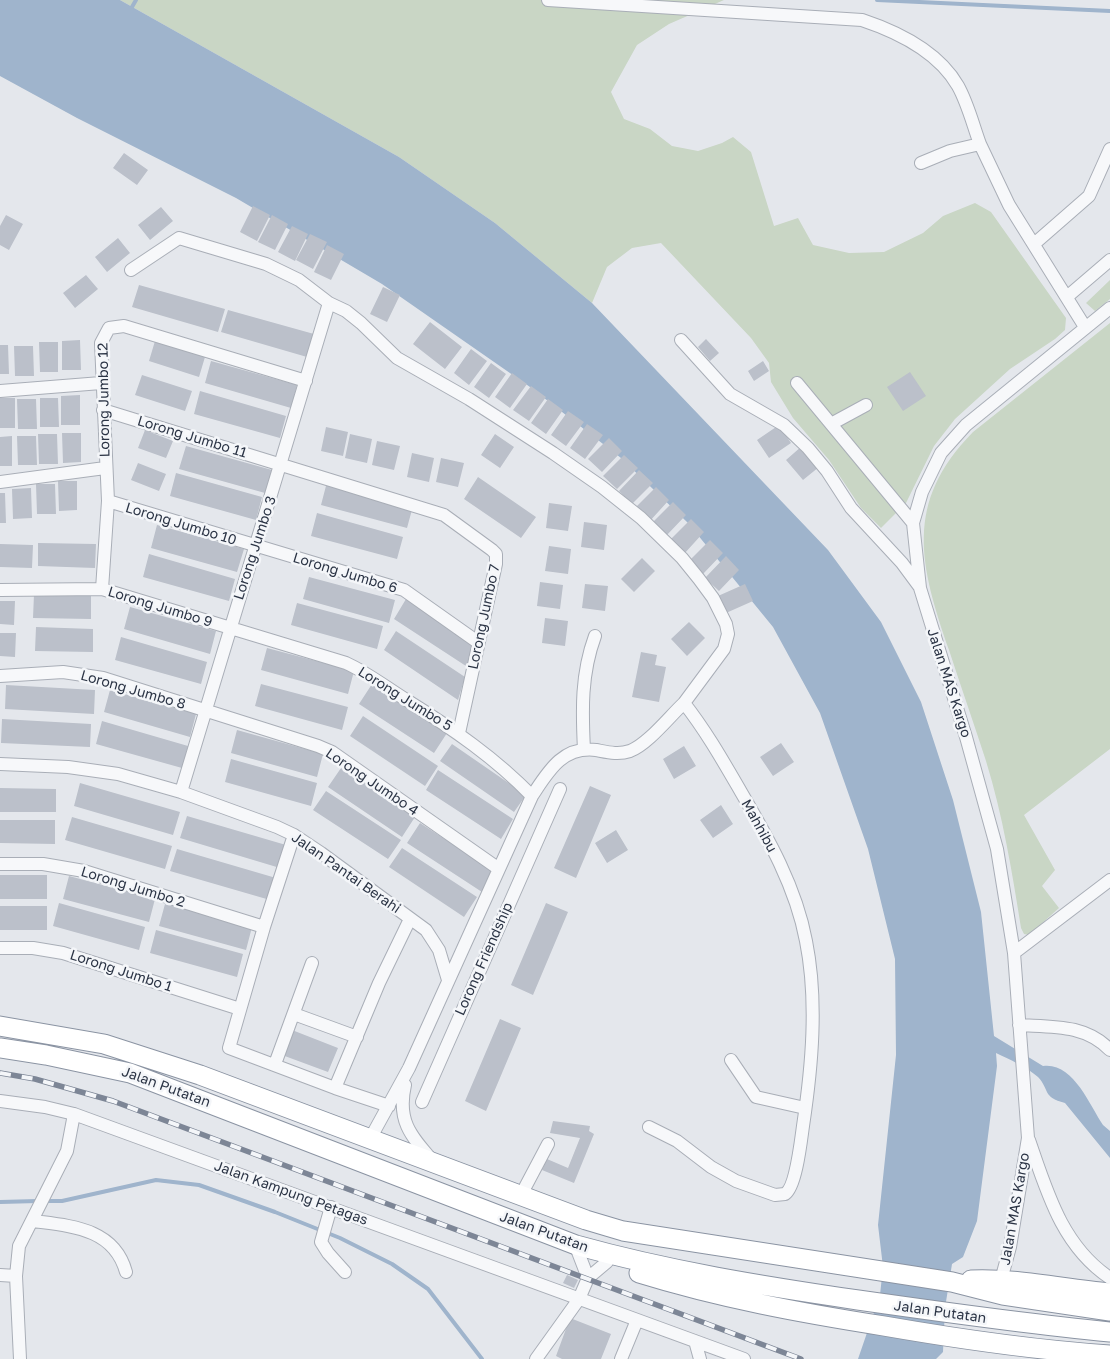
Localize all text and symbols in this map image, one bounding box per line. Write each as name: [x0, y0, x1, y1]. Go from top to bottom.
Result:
street label: Lorong Jumbo 12: [95, 342, 113, 458]
street label: Lorong Jumbo 11: [135, 412, 249, 462]
street label: Lorong Jumbo 3: [230, 494, 280, 602]
street label: Lorong Jumbo 10: [123, 499, 239, 549]
street label: Lorong Jumbo 6: [291, 549, 399, 597]
street label: Lorong Jumbo 7: [465, 563, 503, 671]
street label: Lorong Jumbo 9: [106, 583, 214, 631]
street label: Jalan MAS Kargo: [923, 626, 975, 740]
street label: Lorong Jumbo 5: [355, 663, 455, 735]
street label: Lorong Jumbo 8: [79, 667, 187, 713]
street label: Lorong Jumbo 4: [322, 745, 422, 819]
street label: Mahhibu: [738, 797, 780, 855]
street label: Jalan Pantai Berahi: [288, 829, 404, 917]
street label: Lorong Jumbo 2: [79, 863, 187, 911]
street label: Lorong Friendship: [452, 900, 516, 1018]
street label: Lorong Jumbo 1: [68, 947, 174, 995]
street label: Jalan Putatan: [119, 1063, 213, 1111]
street label: Jalan MAS Kargo: [997, 1152, 1033, 1266]
street label: Jalan Kampung Petagas: [212, 1157, 370, 1229]
street label: Jalan Putatan: [497, 1208, 591, 1256]
street label: Jalan Putatan: [893, 1297, 987, 1327]

